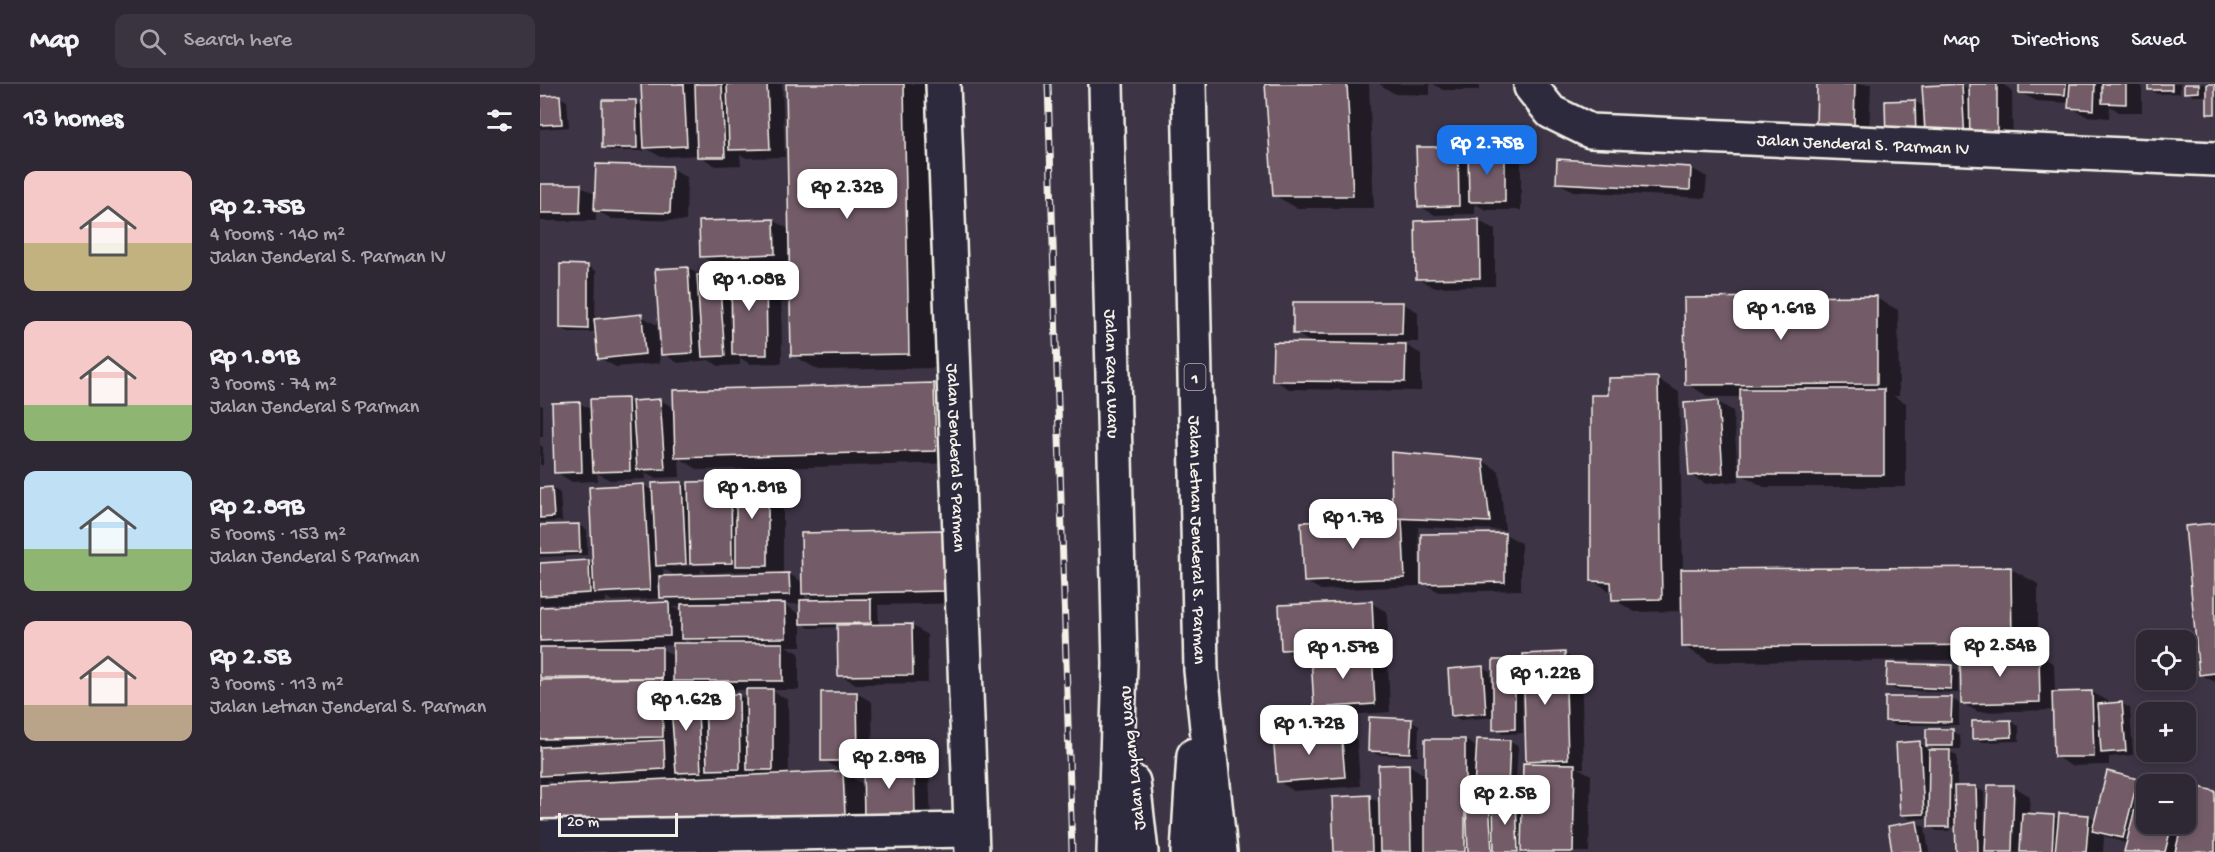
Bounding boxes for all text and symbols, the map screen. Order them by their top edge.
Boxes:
search box [115,14,535,68]
text: Map [30,25,79,58]
icon: search [136,25,169,58]
text: Search here [184,28,292,54]
text: Map [1943,29,1980,54]
text: Directions [2013,29,2098,54]
text: Saved [2131,29,2185,54]
icon: filters [483,104,516,137]
text: 13 homes [24,105,123,136]
pin: Rp 2.75B [1425,125,1549,176]
street label: Jalan Jenderal S. Parman IV [1756,130,1970,161]
text: Rp 2.75B [1451,133,1523,156]
pin: Rp 2.32B [785,169,909,220]
text: Rp 2.32B [811,177,883,200]
text: Rp 2.75B [210,193,304,224]
icon: home [72,195,144,267]
text: 4 rooms · 140 m² [210,224,345,247]
text: Jalan Jenderal S. Parman IV [210,247,446,270]
pin: Rp 1.08B [687,261,811,312]
text: Rp 1.08B [713,269,785,292]
pin: Rp 1.61B [1719,290,1843,341]
text: Rp 1.61B [1747,298,1815,321]
street label: Jalan Raya Waru [1098,309,1123,439]
text: Rp 1.81B [210,343,299,374]
icon: home [72,345,144,417]
street label: Jalan Jenderal S Parman [941,363,969,553]
road number: 1 [1184,364,1206,390]
text: 3 rooms · 74 m² [210,374,337,397]
text: Jalan Jenderal S Parman [210,397,419,420]
street label: Jalan Letnan Jenderal S. Parman [1183,415,1209,665]
pin: Rp 1.81B [690,469,814,520]
text: Rp 1.81B [718,477,786,500]
text: Rp 2.89B [210,493,304,524]
icon: home [72,495,144,567]
pin: Rp 1.7B [1298,499,1408,550]
text: Rp 1.7B [1323,507,1383,530]
text: 5 rooms · 153 m² [210,524,346,547]
text: Jalan Jenderal S Parman [210,547,419,570]
pin: Rp 2.54B [1938,627,2062,678]
pin: Rp 1.57B [1281,629,1405,680]
map controls [2136,630,2196,834]
button: locate [2136,630,2196,690]
text: Rp 2.54B [1964,635,2036,658]
text: Rp 1.57B [1308,637,1378,660]
text: Rp 2.5B [210,643,290,674]
icon: home [72,645,144,717]
pin: Rp 1.22B [1483,655,1607,706]
text: Rp 1.22B [1510,663,1580,686]
text: 3 rooms · 113 m² [210,674,344,697]
pin: Rp 1.62B [624,681,748,732]
street label: Jalan Layang Waru [1115,684,1152,831]
text: Rp 1.62B [651,689,721,712]
text: Jalan Letnan Jenderal S. Parman [210,697,486,720]
button: + [2136,702,2196,762]
pin: Rp 1.72B [1247,705,1371,756]
text: Rp 1.72B [1274,713,1344,736]
pin: Rp 2.89B [827,739,951,790]
text: Rp 2.89B [853,747,925,770]
button: − [2136,774,2196,834]
pin: Rp 2.5B [1450,775,1560,826]
text: Rp 2.5B [1474,783,1536,806]
scale bar [558,810,678,838]
text: 20 m [567,814,599,833]

